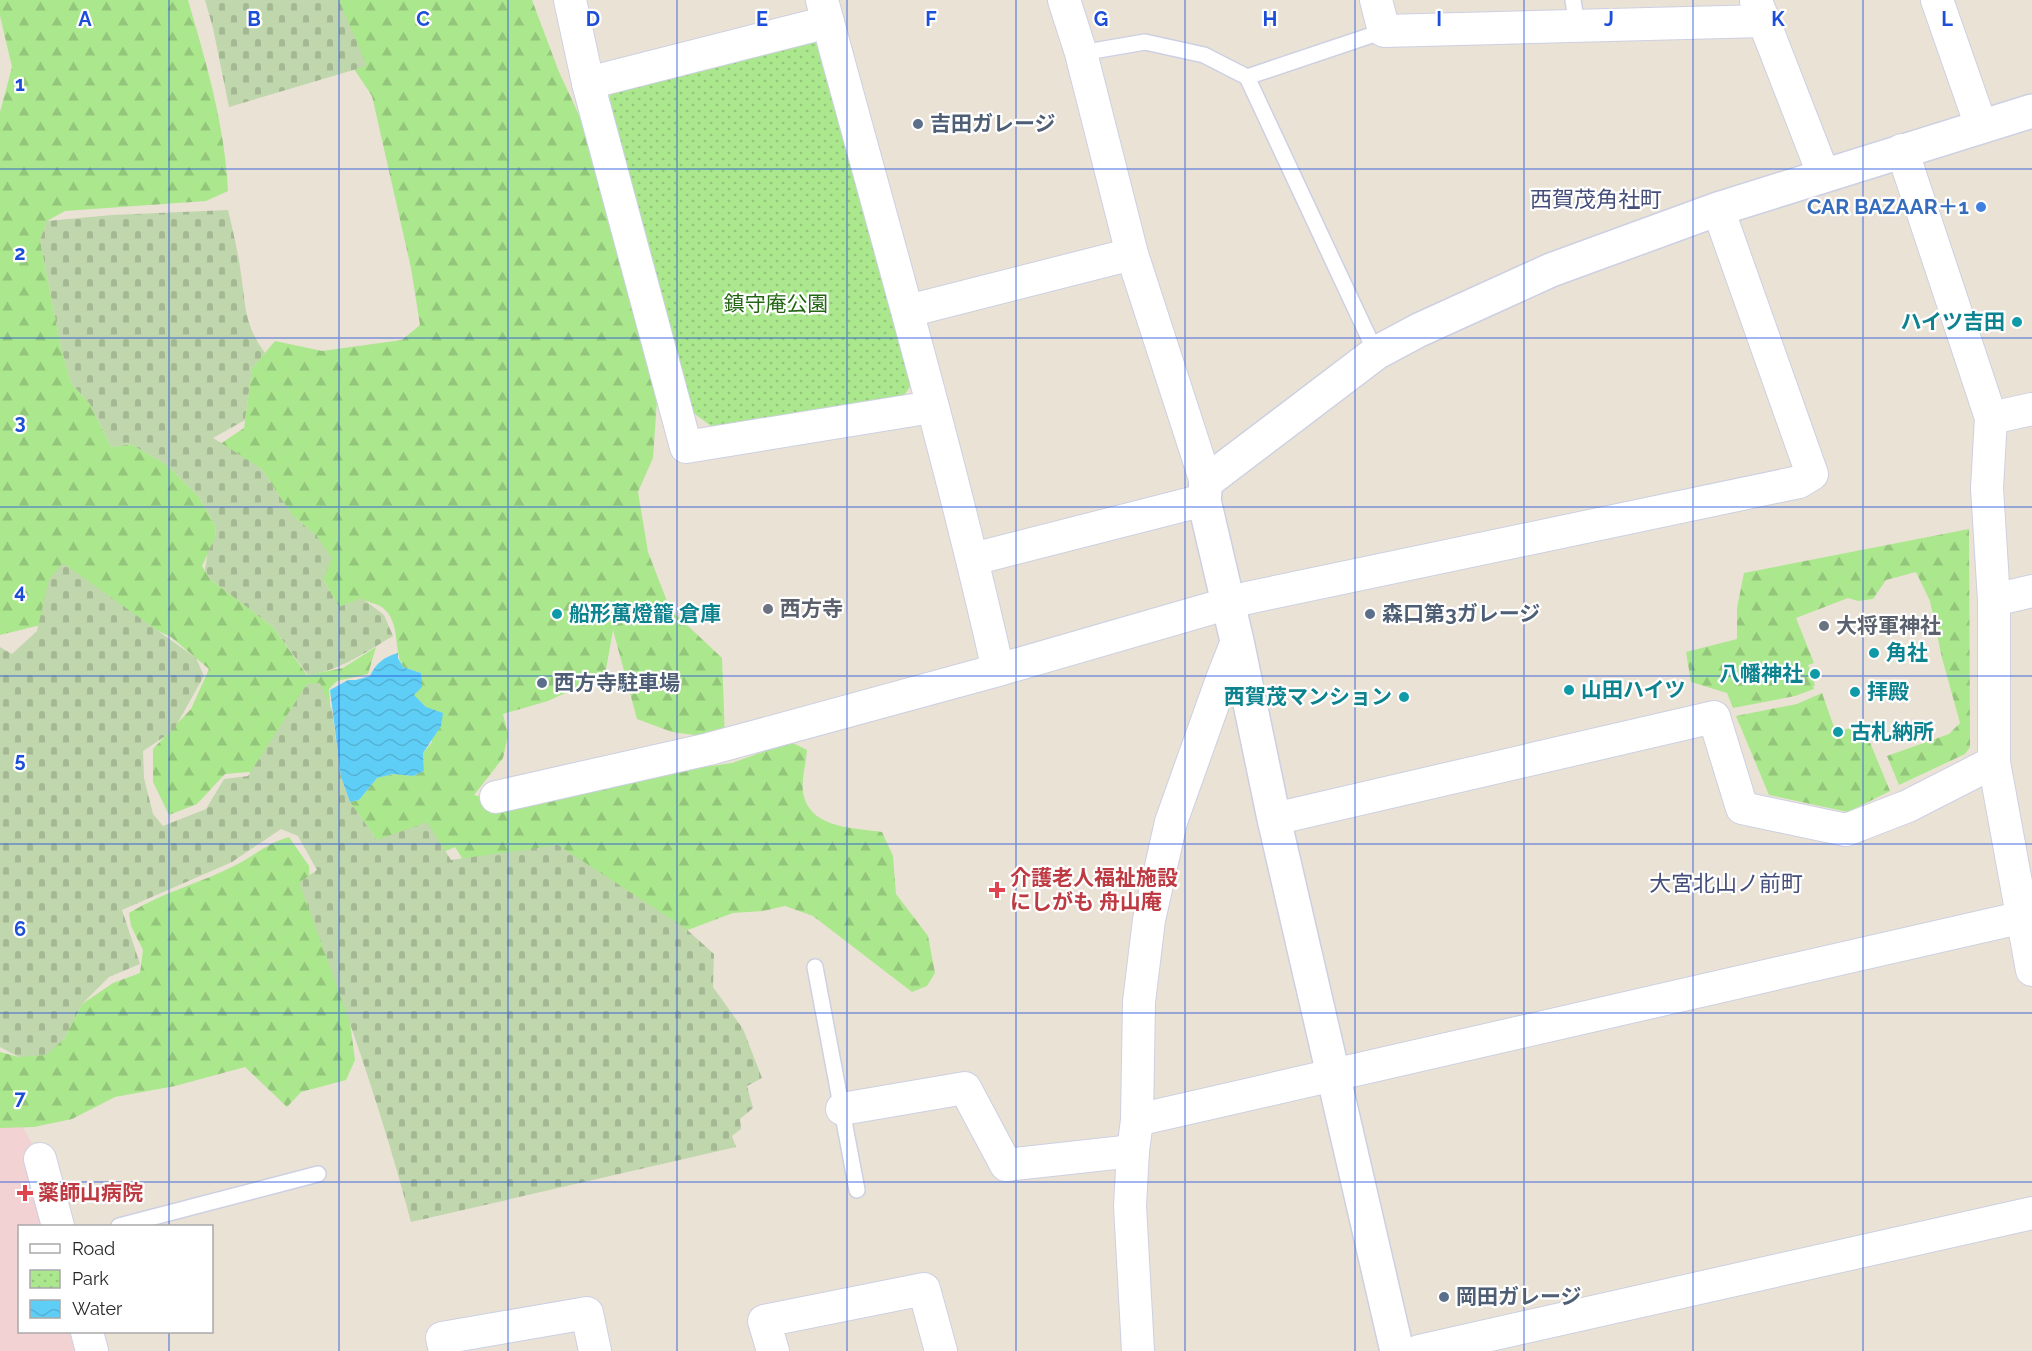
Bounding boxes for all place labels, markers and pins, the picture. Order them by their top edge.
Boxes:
place label: 吉田ガレージ [930,111,1056,136]
marker: 吉田ガレージ [911,117,925,131]
place label: CAR BAZAAR＋1 [1807,194,1969,219]
marker: CAR BAZAAR＋1 [1974,200,1988,214]
place label: ハイツ吉田 [1900,309,2005,334]
marker: ハイツ吉田 [2010,315,2024,329]
place label: 西方寺 [780,596,843,621]
place label: 船形萬燈籠 倉庫 [569,601,721,626]
place label: 森口第3ガレージ [1382,601,1540,626]
marker: 西方寺 [761,602,775,616]
marker: 船形萬燈籠 倉庫 [550,607,564,621]
marker: 森口第3ガレージ [1363,607,1377,621]
place label: 大将軍神社 [1836,613,1941,638]
marker: 大将軍神社 [1817,619,1831,633]
place label: 角社 [1886,640,1928,665]
marker: 角社 [1867,646,1881,660]
place label: 八幡神社 [1719,661,1803,686]
marker: 八幡神社 [1808,667,1822,681]
place label: 西方寺駐車場 [554,670,680,695]
marker: 西方寺駐車場 [535,676,549,690]
place label: 山田ハイツ [1581,677,1686,702]
place label: 拝殿 [1867,679,1909,704]
marker: 山田ハイツ [1562,683,1576,697]
place label: 西賀茂マンション [1224,684,1392,709]
marker: 拝殿 [1848,685,1862,699]
marker: 西賀茂マンション [1397,690,1411,704]
place label: 古札納所 [1850,719,1934,744]
marker: 古札納所 [1831,725,1845,739]
place label: 介護老人福祉施設 にしがも 舟山庵 [1010,865,1178,914]
marker: 介護老人福祉施設 にしがも 舟山庵 [988,881,1006,899]
place label: 薬師山病院 [38,1180,143,1205]
marker: 薬師山病院 [16,1184,34,1202]
place label: 岡田ガレージ [1456,1284,1582,1309]
marker: 岡田ガレージ [1437,1290,1451,1304]

